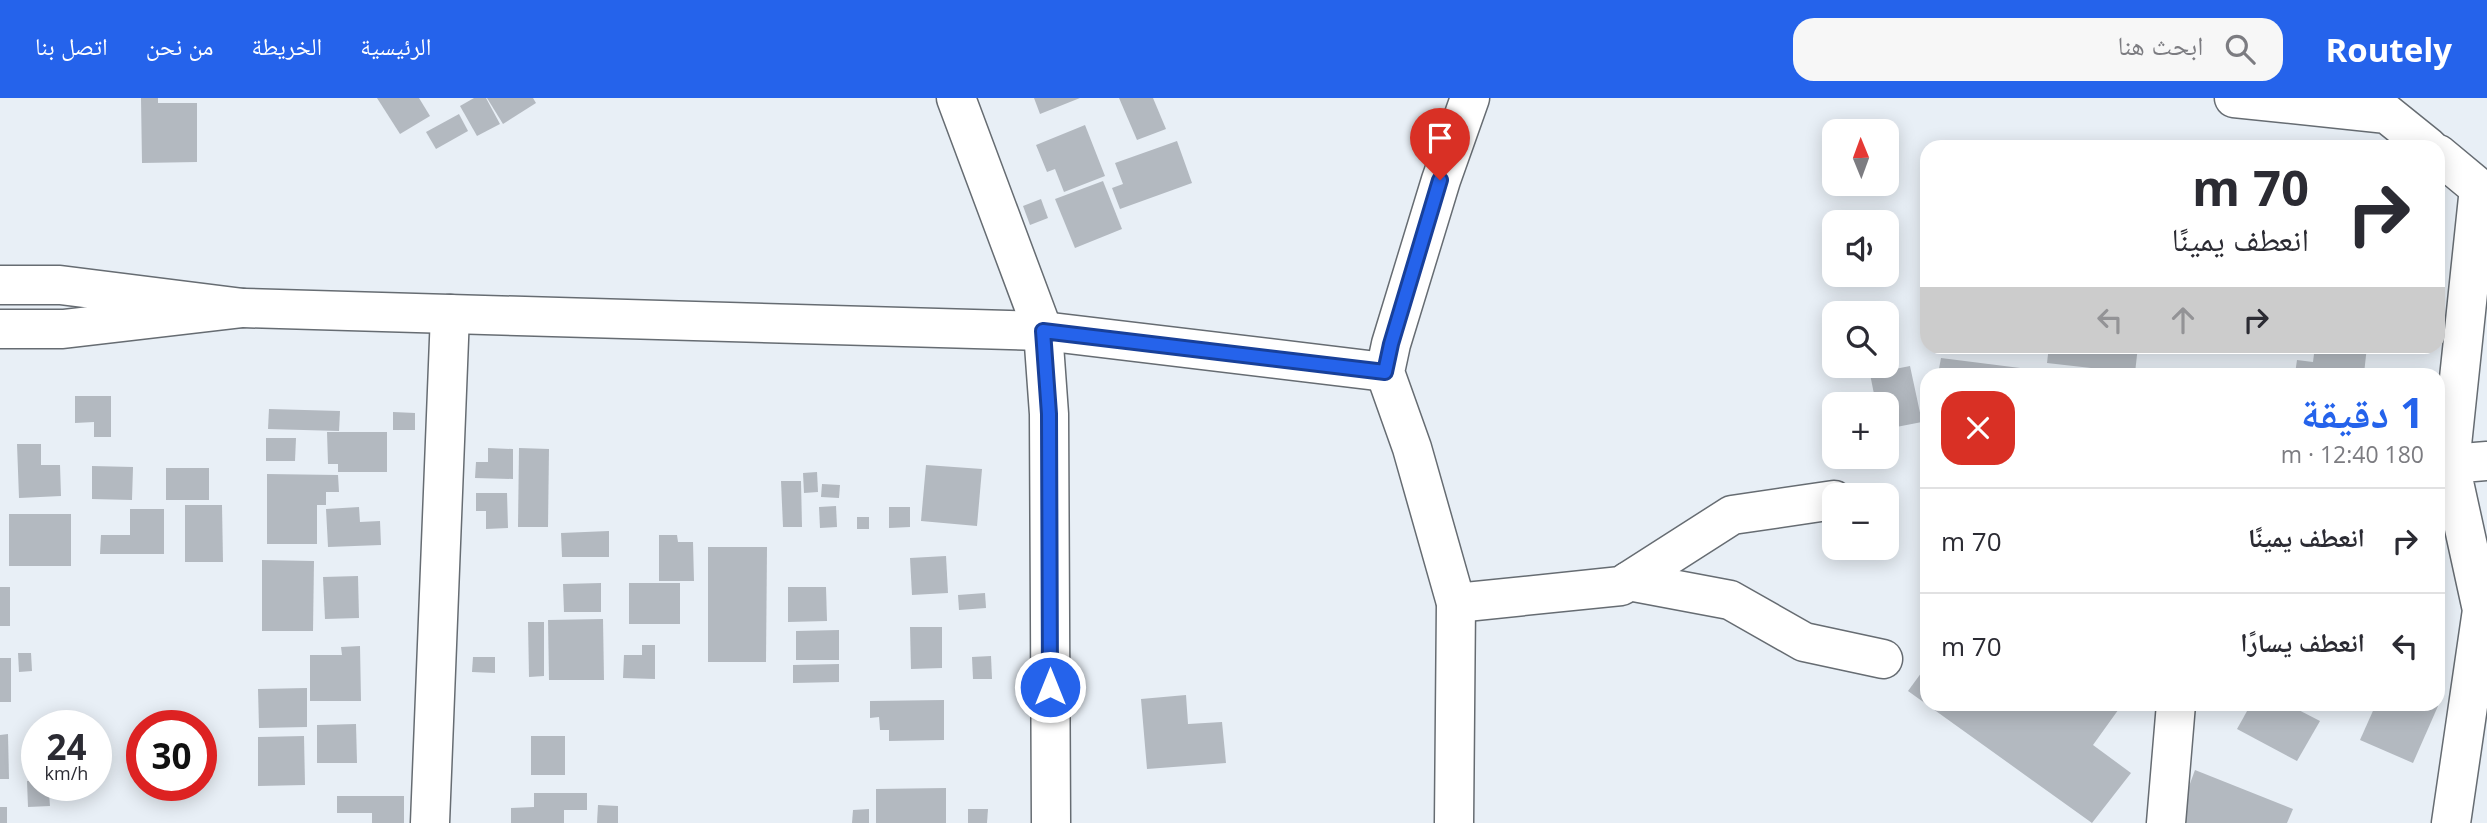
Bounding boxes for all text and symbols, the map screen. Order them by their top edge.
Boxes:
search box [1793,18,2283,81]
text: ابحث هنا [2117,27,2203,63]
text: Routely [2325,27,2452,72]
text: اتصل بنا [35,29,108,62]
text: من نحن [146,29,214,62]
text: الخريطة [252,29,322,62]
text: الرئيسية [360,29,431,62]
icon: search [2221,30,2259,68]
pin [1410,108,1470,180]
icon: arrive [1421,119,1459,157]
north arrow [1822,119,1899,196]
map controls [1822,119,1899,560]
text: 70 m [2192,154,2309,220]
icon: right [2333,168,2424,259]
button: sound [1822,210,1899,287]
text: انعطف يمينًا [2172,217,2309,260]
button: search [1822,301,1899,378]
icon: left [2091,301,2129,339]
icon: ahead [2164,301,2202,339]
icon: right [2237,301,2275,339]
text: 1 دقيقة [2301,383,2424,440]
button: close [1941,391,2015,465]
button: + [1822,392,1899,469]
text: 180 m · 12:40 [2281,438,2424,470]
button: − [1822,483,1899,560]
text: انعطف يمينًا [2248,519,2365,555]
icon: right [2386,522,2424,560]
text: 70 m [1941,523,2002,559]
text: انعطف يسارًا [2240,624,2365,660]
icon: left [2386,627,2424,665]
text: 70 m [1941,628,2002,664]
position arrow [1013,650,1087,724]
speed limit sign: 30 [126,710,217,801]
text: 24 [46,723,87,770]
text: km/h [45,761,88,785]

